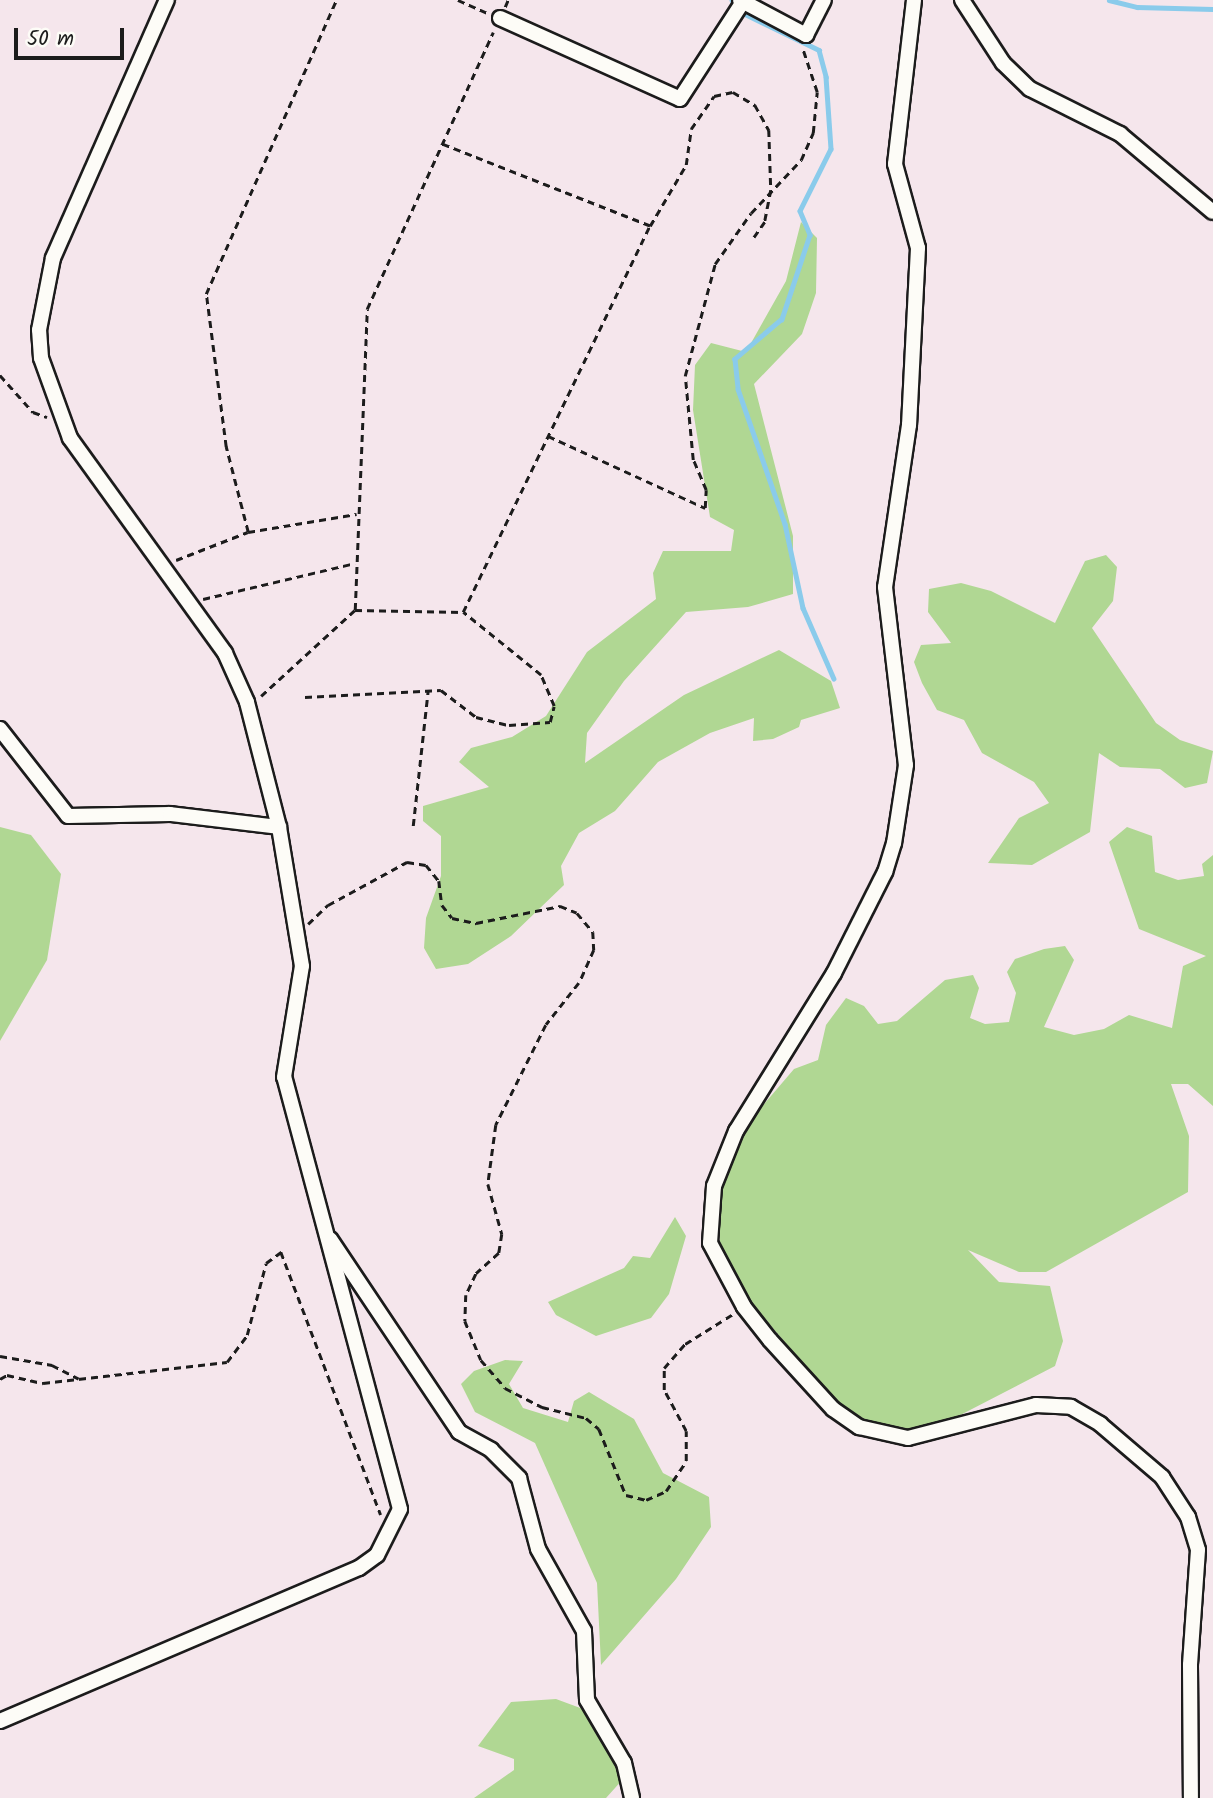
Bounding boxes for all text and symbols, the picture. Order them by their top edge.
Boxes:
scale bar [18,14,128,58]
text: 50 m [27,23,74,56]

